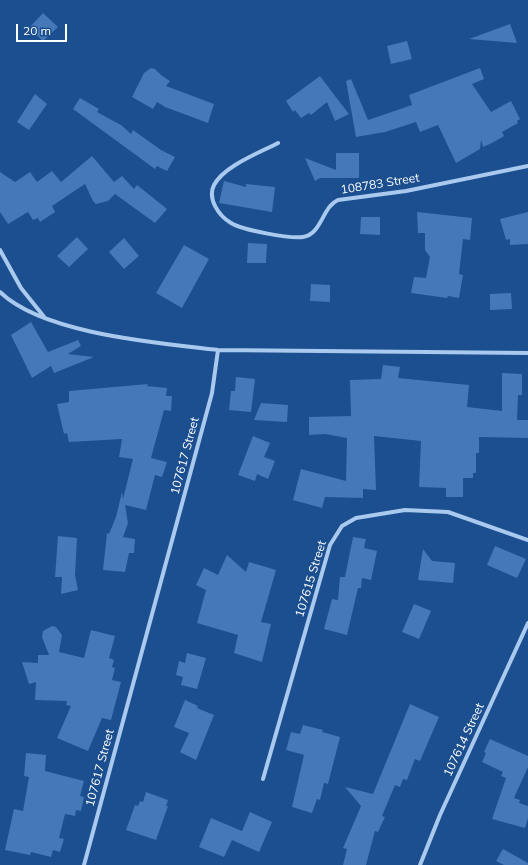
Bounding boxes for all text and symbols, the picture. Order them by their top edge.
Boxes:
scale bar [18,16,69,42]
text: 20 m [23,23,51,38]
street label: 108783 Street [340,171,420,197]
street label: 107617 Street [168,416,202,496]
street label: 107615 Street [292,539,330,619]
street label: 107614 Street [441,701,487,779]
street label: 107617 Street [83,728,117,808]

